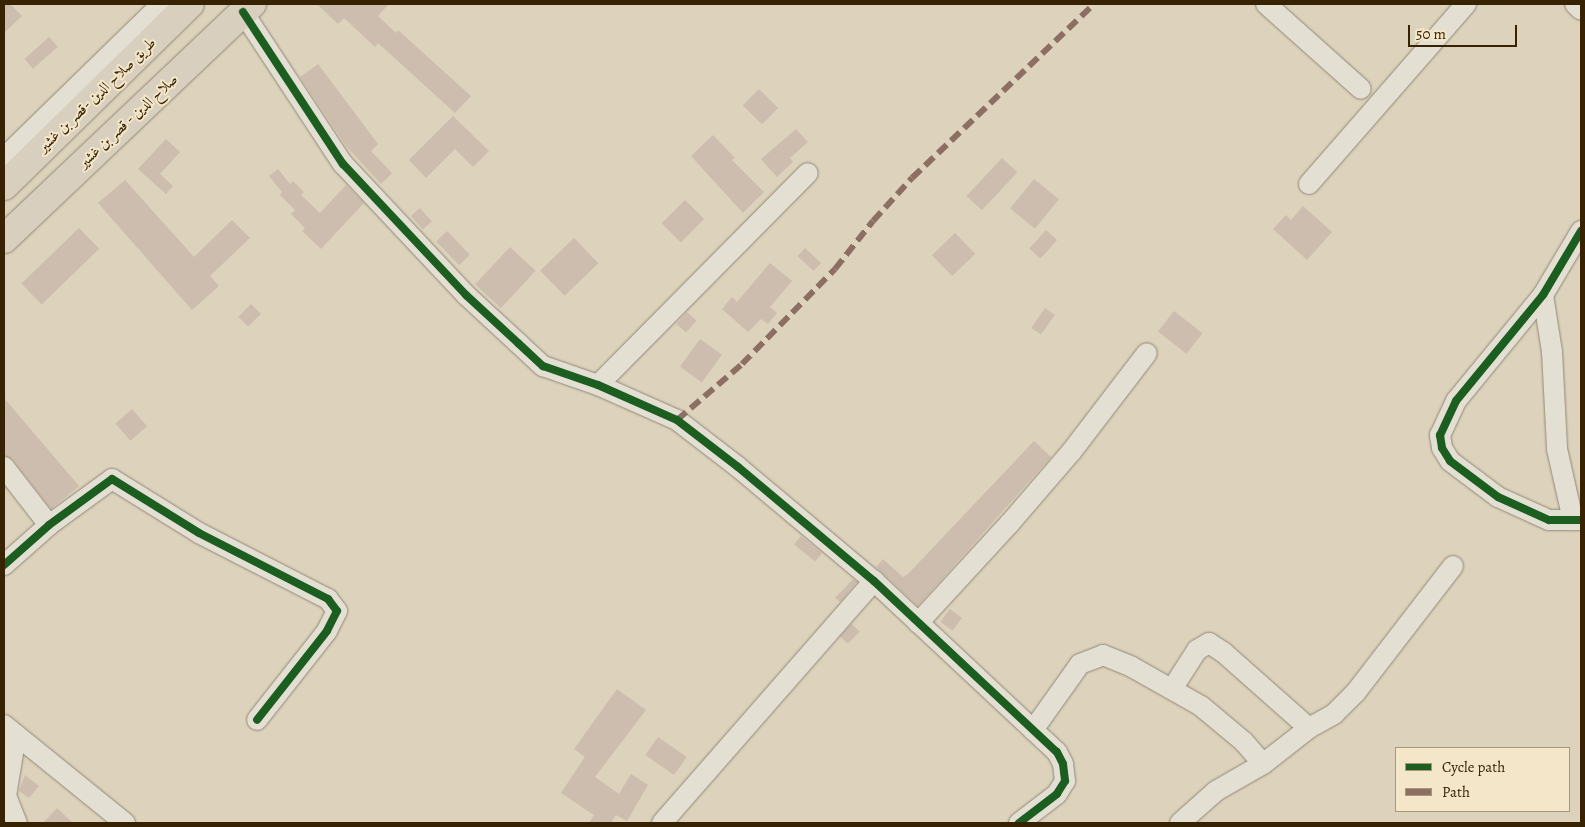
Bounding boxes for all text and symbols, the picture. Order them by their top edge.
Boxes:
scale bar [1410,15,1519,47]
text: 50 m [1416,24,1446,44]
street label: طريق صلاح الدين -قصر بن غشير [34,34,160,156]
street label: صلاح الدين - قصر بن غشير [74,70,182,172]
legend [1395,747,1570,812]
text: Cycle path [1442,757,1505,777]
text: Path [1442,782,1470,802]

